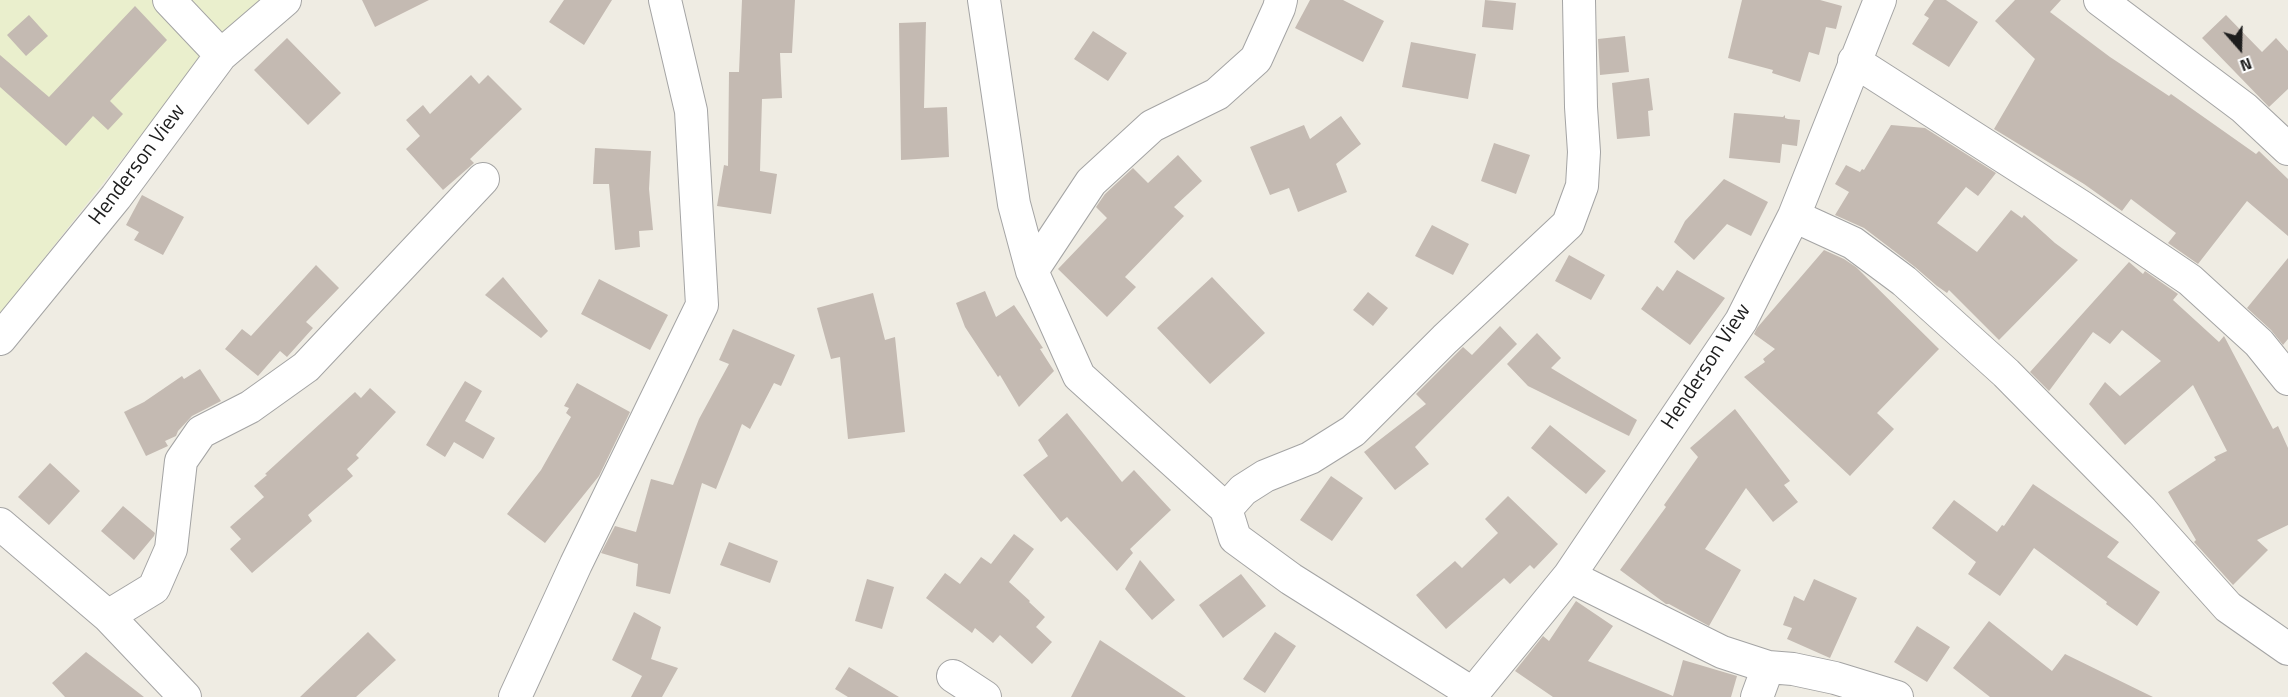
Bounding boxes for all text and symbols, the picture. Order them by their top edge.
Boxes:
north arrow [2210,18,2270,78]
text: N [2237,52,2255,78]
street label: Henderson View [84,100,192,230]
street label: Henderson View [1657,299,1757,435]

